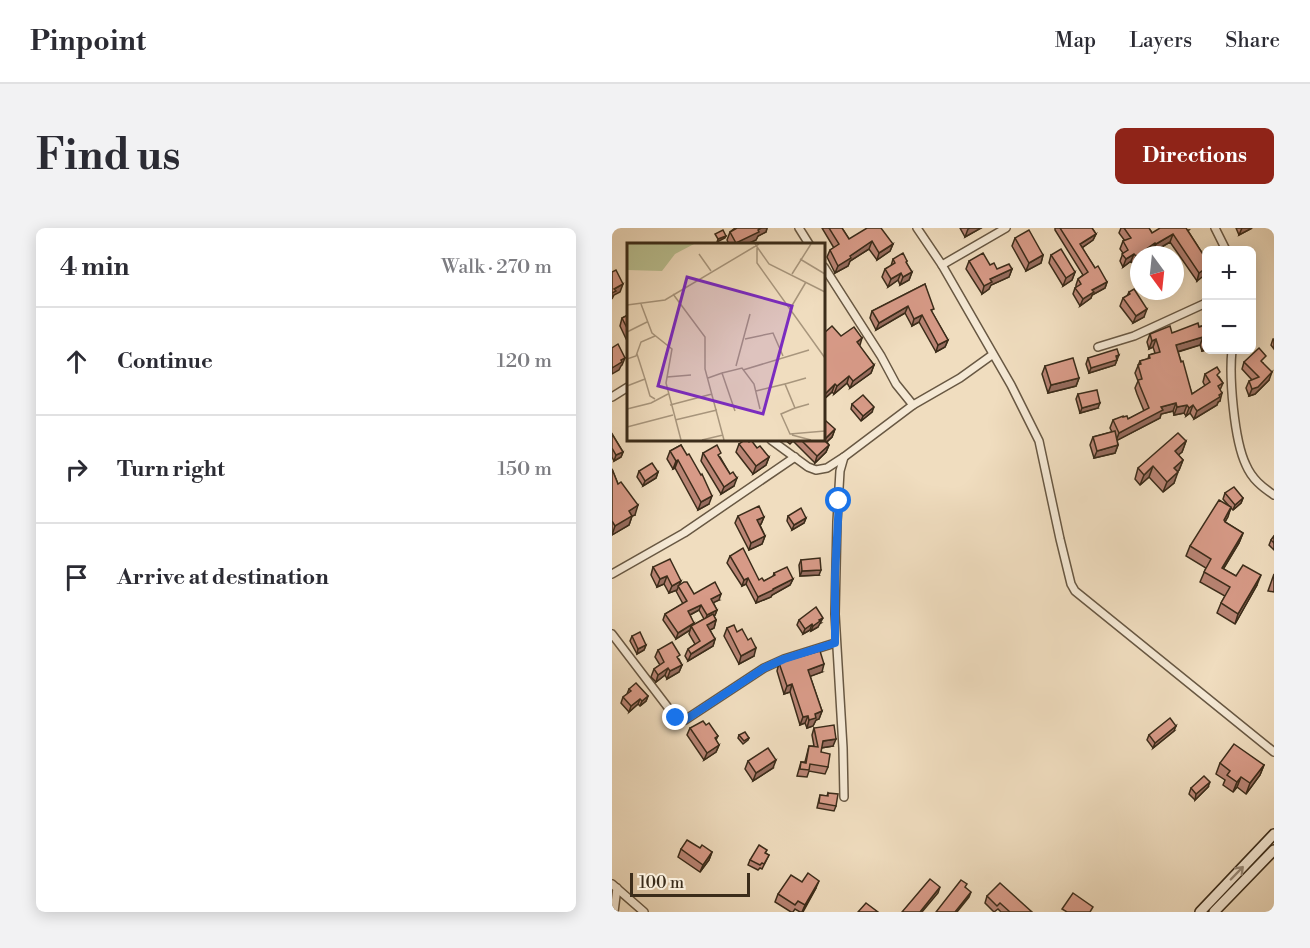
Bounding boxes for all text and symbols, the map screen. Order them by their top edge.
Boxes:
text: Pinpoint [30,24,146,59]
text: Map [1055,28,1096,54]
text: Layers [1129,28,1192,54]
text: Share [1225,28,1280,54]
button: Directions [1115,128,1274,184]
text: Find us [36,130,180,183]
inset map [627,243,825,441]
north arrow [1130,246,1184,300]
map controls [1202,246,1256,354]
button: + [1202,246,1256,300]
text: 4 min [60,251,130,283]
text: Walk · 270 m [441,255,552,280]
button: − [1202,300,1256,354]
icon: ahead [60,345,93,378]
text: Continue [117,348,213,375]
text: 120 m [497,349,552,374]
icon: right [60,453,93,486]
text: Turn right [117,456,225,483]
text: 150 m [497,457,552,482]
route start [825,487,851,513]
icon: arrive [60,561,93,594]
text: Arrive at destination [117,564,329,591]
route end [662,704,688,730]
one-way arrow [1230,866,1244,881]
scale bar [630,870,750,898]
text: 100 m [639,873,684,893]

